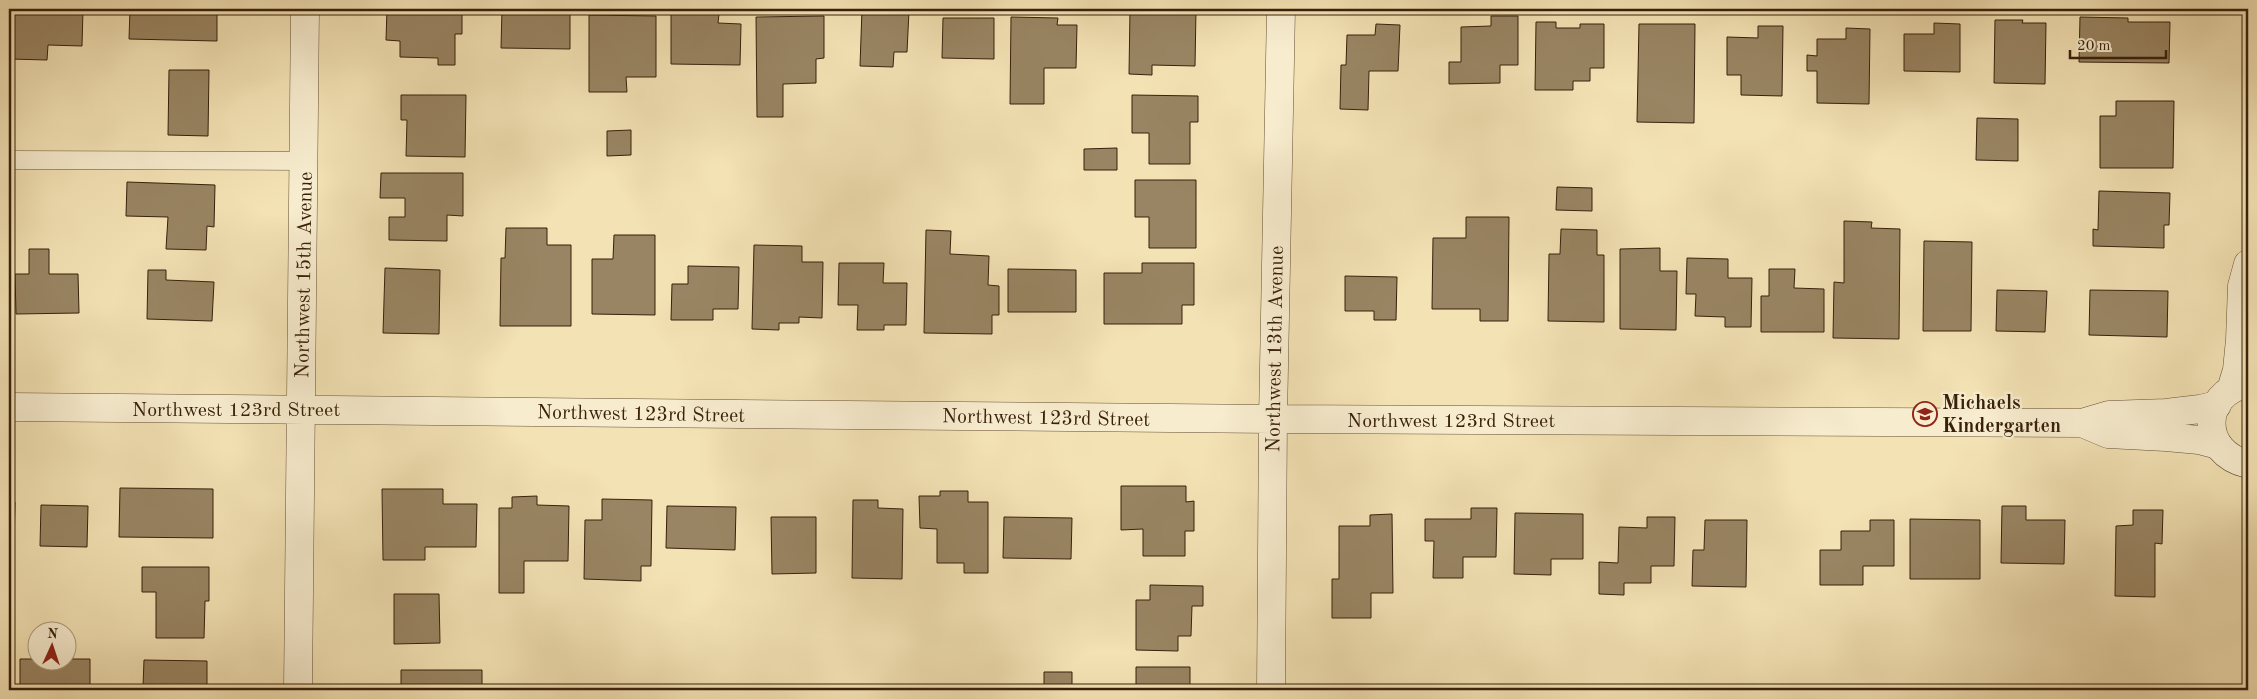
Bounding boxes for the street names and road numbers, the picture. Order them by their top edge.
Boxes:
street label: Northwest 15th Avenue [293,172,317,379]
street label: Northwest 13th Avenue [1264,246,1288,453]
street label: Northwest 123rd Street [132,401,340,421]
street label: Northwest 123rd Street [537,403,745,427]
street label: Northwest 123rd Street [942,407,1150,431]
street label: Northwest 123rd Street [1347,412,1555,432]

